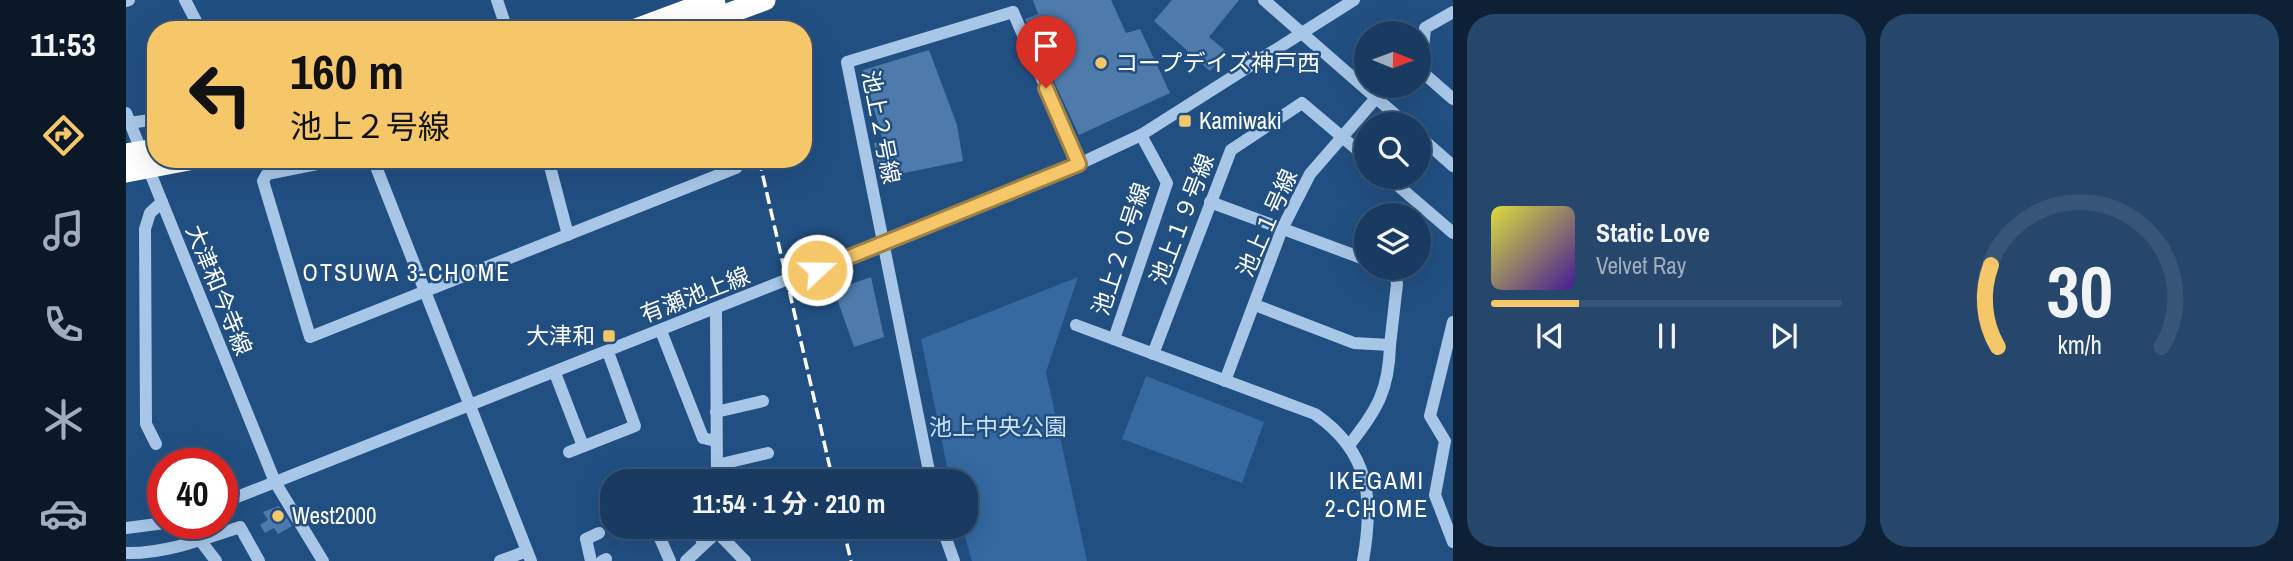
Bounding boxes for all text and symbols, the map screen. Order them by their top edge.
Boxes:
pin [1016,16,1076,88]
north arrow [1354,21,1432,98]
map controls [1354,21,1431,280]
text: 11:53 [30,23,96,66]
icon: arrive [1027,27,1065,65]
text: 160 m [290,38,404,104]
place label: コープデイズ神戸西 [1115,47,1320,78]
icon: left [175,49,266,140]
marker: コープデイズ神戸西 [1093,55,1109,71]
street label: 池上２号線 [855,68,908,186]
text: 池上２号線 [290,105,450,148]
place label: Kamiwaki [1199,105,1282,136]
icon: directions [39,111,88,160]
button: search [1354,112,1431,189]
marker: Kamiwaki [1177,113,1193,129]
street label: 池上１９号線 [1142,149,1221,289]
street label: 池上１号線 [1229,164,1304,282]
street label: 池上２０号線 [1084,178,1157,319]
button: layers [1354,203,1431,280]
icon: music [39,206,88,255]
text: Static Love [1596,215,1710,250]
street label: 大津和今寺線 [179,220,260,360]
position arrow [780,233,854,307]
text: 30 [2046,242,2113,340]
text: Velvet Ray [1596,250,1686,281]
district label: OTSUWA 3-CHOME [303,256,511,288]
street label: 有瀬池上線 [636,259,754,330]
icon: phone [39,300,88,349]
icon: previous [1531,317,1569,355]
icon: pause [1648,317,1686,355]
icon: next [1765,317,1803,355]
place label: 大津和 [526,320,595,351]
text: km/h [2057,327,2102,361]
marker: 大津和 [601,328,617,344]
icon: climate [39,395,88,444]
park label: 池上中央公園 [929,411,1067,442]
speed limit sign: 40 [147,448,238,539]
district label: IKEGAMI 2-CHOME [1325,464,1429,524]
text: 11:54 · 1 分 · 210 m [692,486,886,521]
icon: car [39,489,88,538]
place label: West2000 [292,500,377,531]
marker: West2000 [270,508,286,524]

